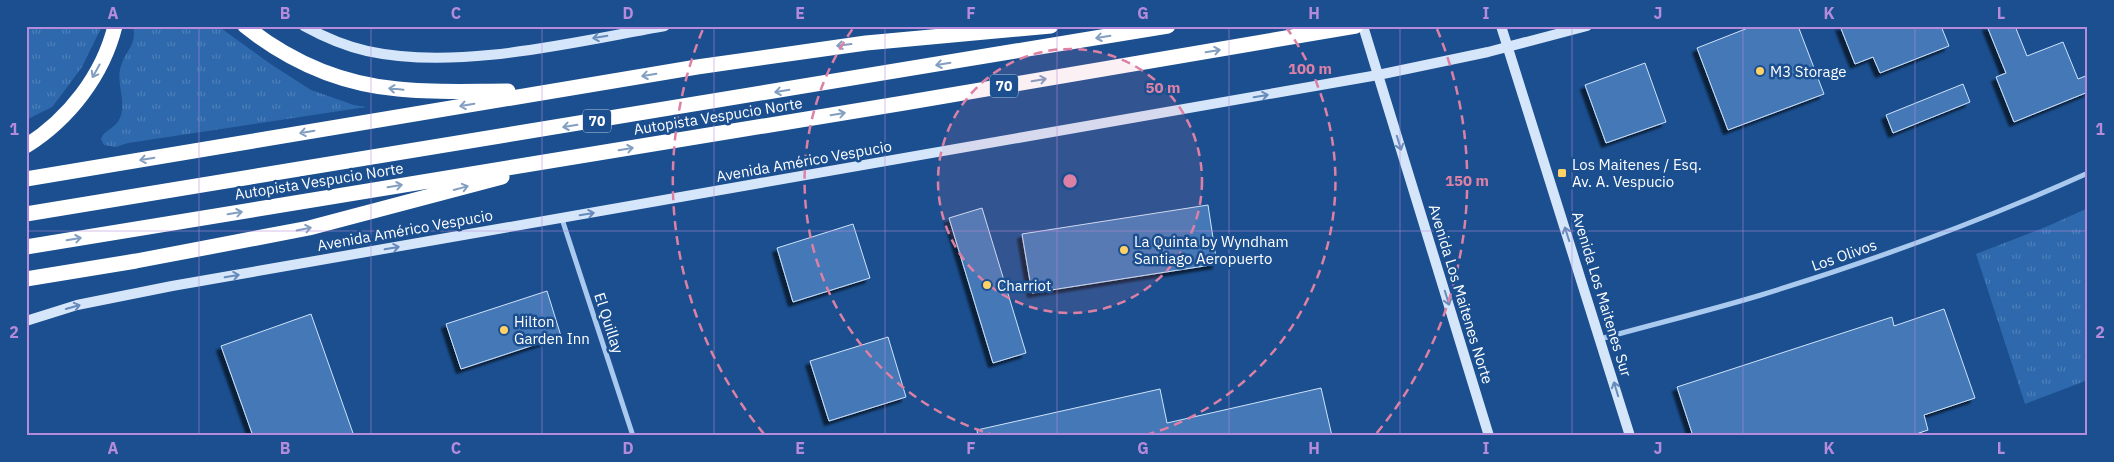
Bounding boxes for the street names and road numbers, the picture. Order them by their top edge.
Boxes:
road number: 70 [990,74,1018,98]
street label: Autopista Vespucio Norte [632,93,804,139]
road number: 70 [583,110,611,132]
street label: Avenida Américo Vespucio [715,136,893,186]
street label: Autopista Vespucio Norte [233,158,405,204]
street label: Avenida Los Maitenes Norte [1425,202,1497,386]
street label: Avenida Américo Vespucio [316,205,494,255]
street label: Avenida Los Maitenes Sur [1568,209,1636,379]
street label: Los Olivos [1809,235,1879,275]
street label: El Quillay [590,290,628,356]

